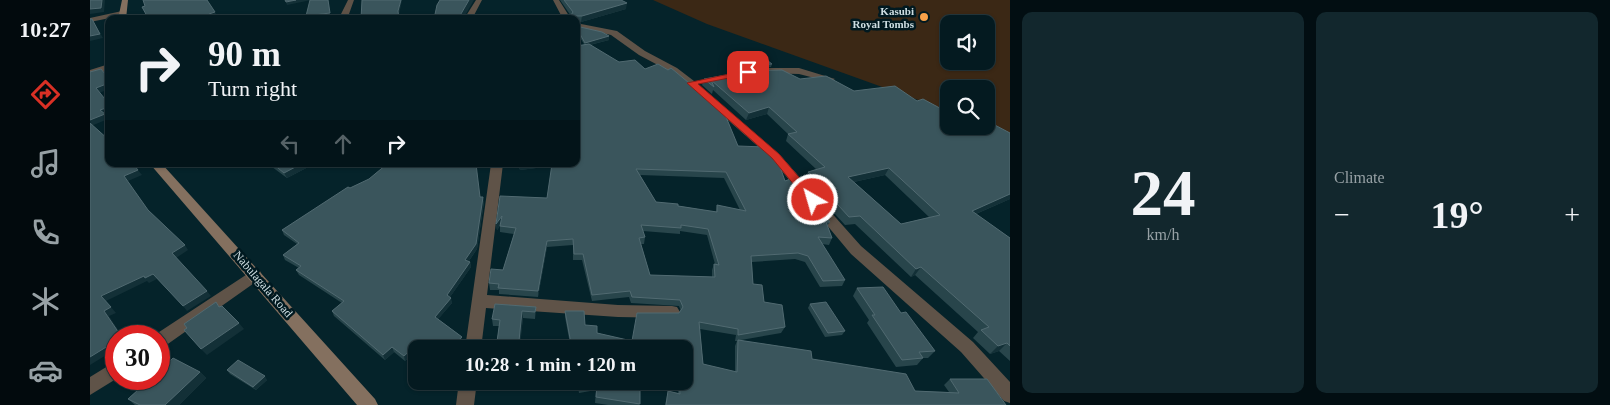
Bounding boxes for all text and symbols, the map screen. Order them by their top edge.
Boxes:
place label: Kasubi Royal Tombs [853,5,915,30]
marker: Kasubi Royal Tombs [918,11,930,23]
map controls [940,15,995,135]
button: sound [940,15,995,70]
text: 10:27 [19,17,71,42]
icon: right [125,35,190,100]
text: 90 m [208,35,281,74]
pin [727,51,769,93]
icon: arrive [734,58,762,86]
text: Turn right [208,76,297,101]
icon: directions [28,77,63,112]
button: search [940,80,995,135]
icon: left [276,130,304,158]
icon: ahead [329,130,357,158]
icon: right [382,130,410,158]
icon: music [28,146,63,181]
text: 24 [1131,157,1196,229]
text: Climate [1334,169,1385,186]
position arrow [786,173,838,225]
text: 19° [1430,194,1484,236]
text: − [1334,199,1350,230]
text: + [1564,199,1580,230]
icon: phone [28,215,63,250]
text: km/h [1147,226,1179,243]
street label: Nabulagala Road [231,248,295,320]
icon: climate [28,284,63,319]
speed limit sign: 30 [105,325,170,390]
icon: car [28,353,63,388]
text: 10:28 · 1 min · 120 m [465,354,636,375]

